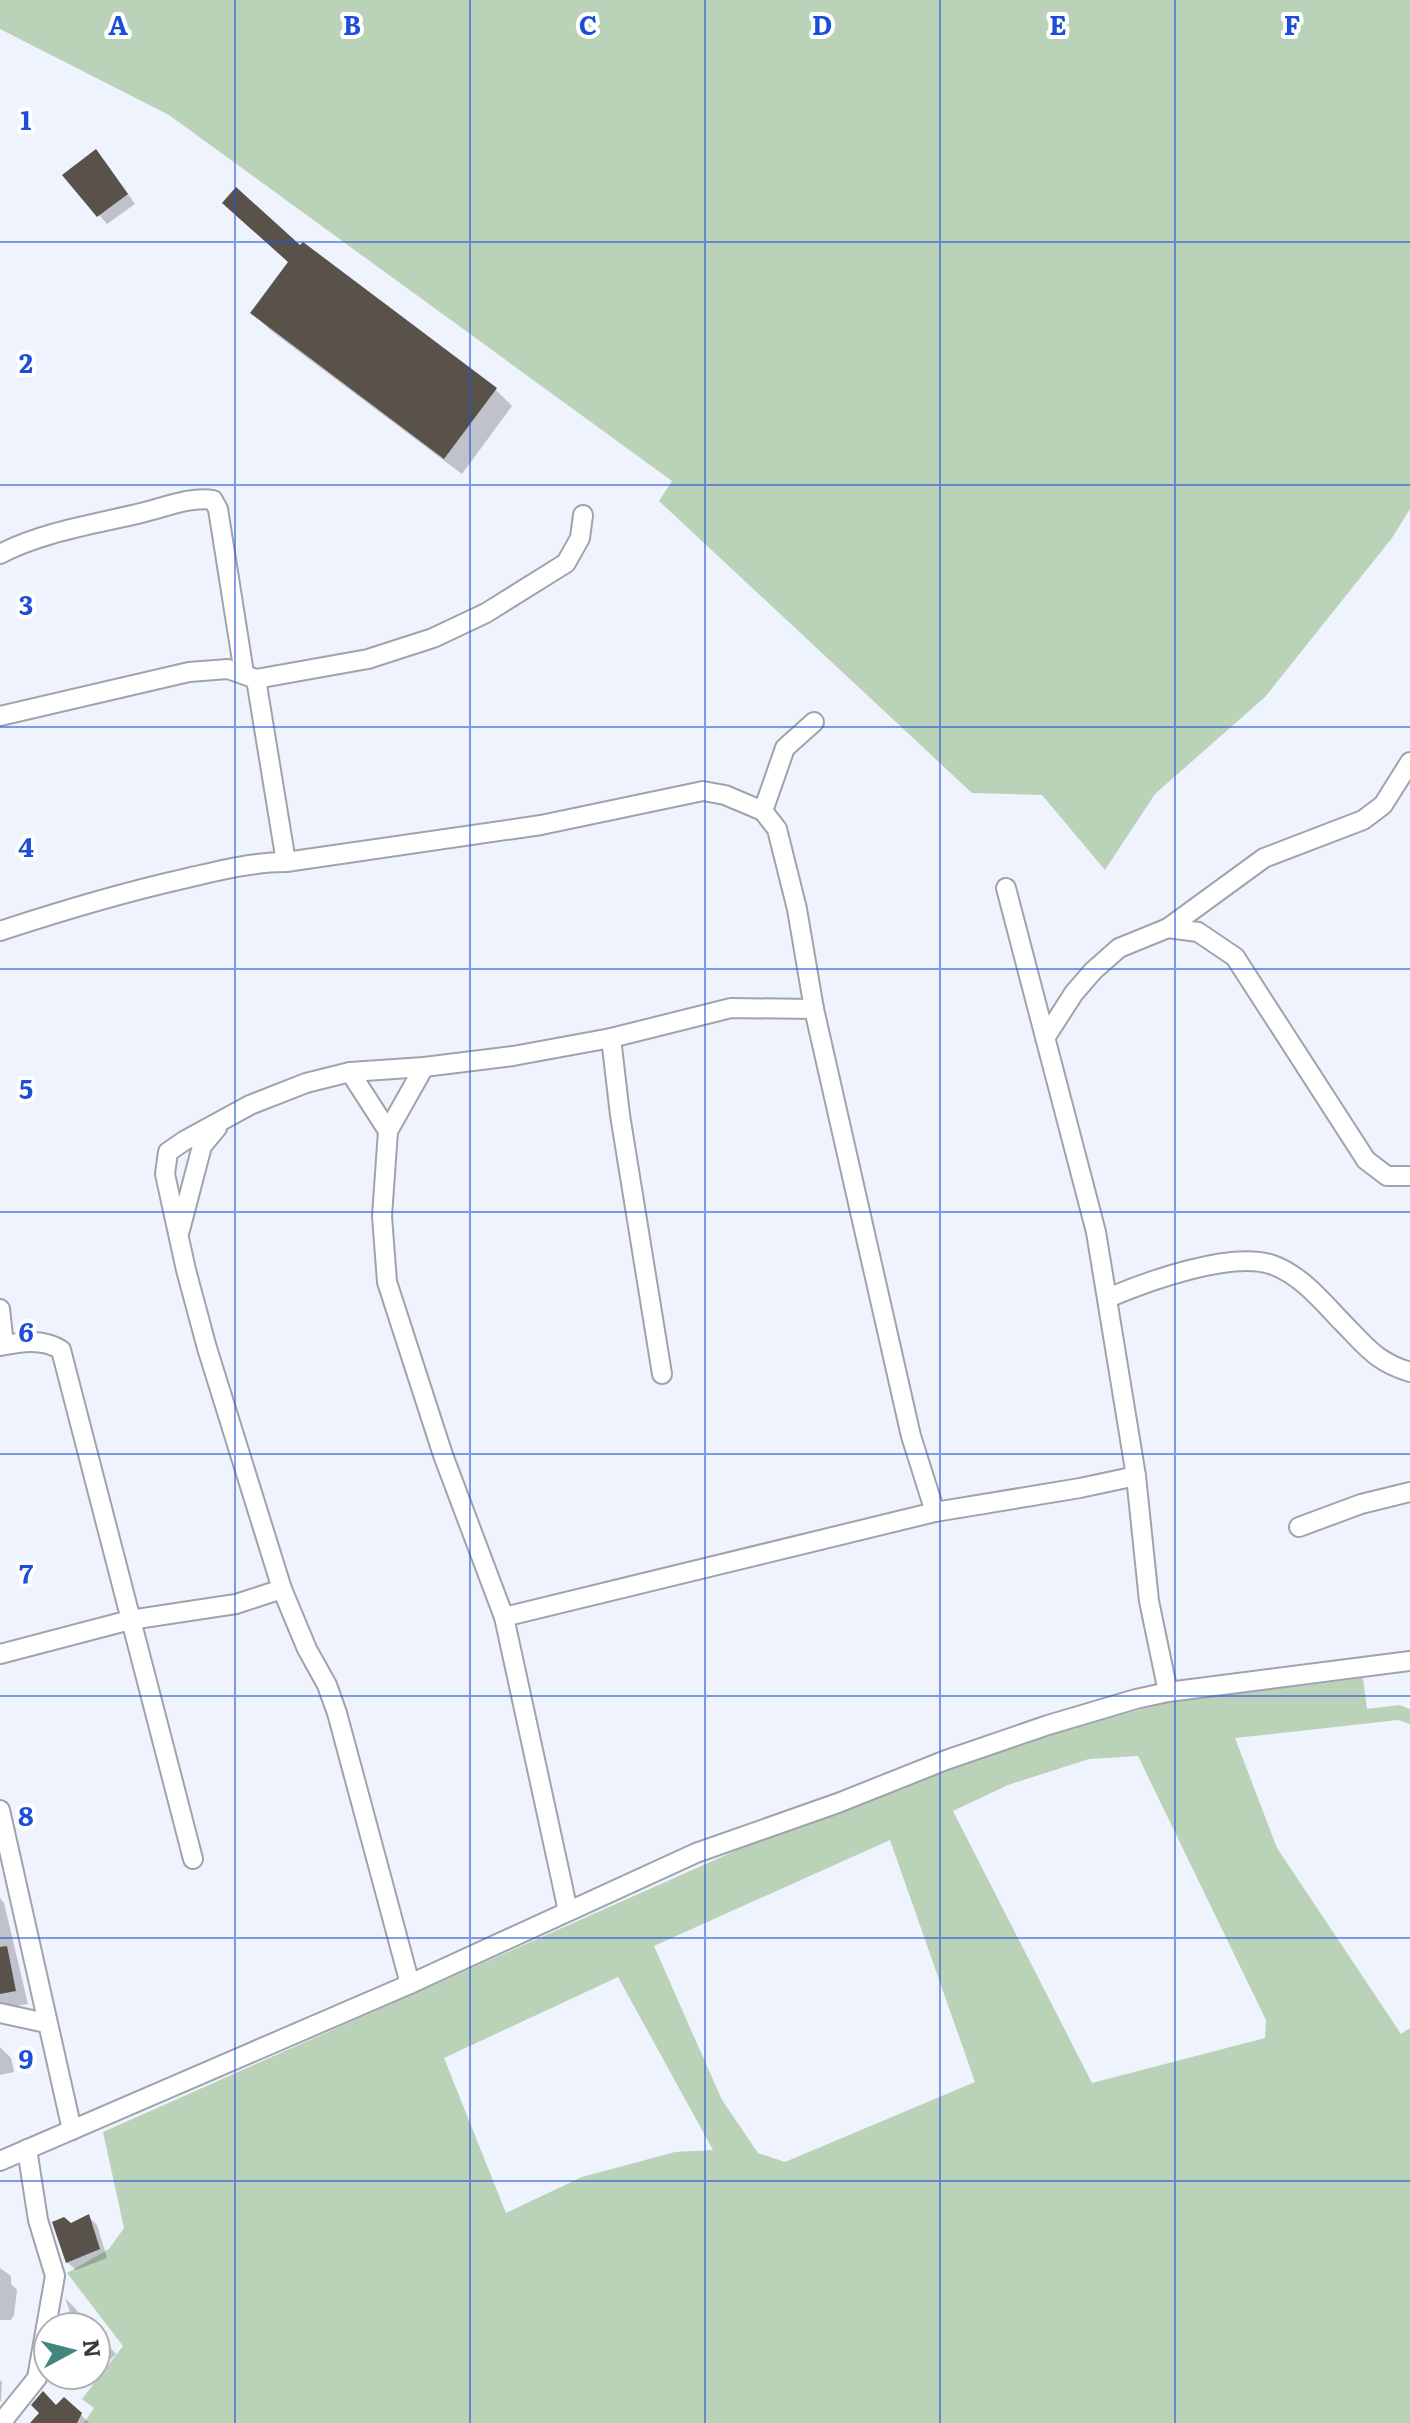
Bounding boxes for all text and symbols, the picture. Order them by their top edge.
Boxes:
text: A [108,4,128,43]
text: B [343,4,361,43]
text: C [579,4,597,43]
text: D [812,4,832,43]
text: E [1049,4,1067,43]
text: F [1284,4,1300,43]
text: 1 [21,99,32,138]
text: 2 [19,342,33,381]
text: 3 [19,584,33,623]
text: 4 [18,826,34,865]
text: 5 [19,1068,33,1107]
text: 6 [18,1311,34,1350]
text: 7 [19,1553,33,1592]
text: 8 [18,1795,34,1834]
text: 9 [19,2038,34,2077]
north arrow [32,2311,112,2391]
text: N [76,2337,111,2360]

